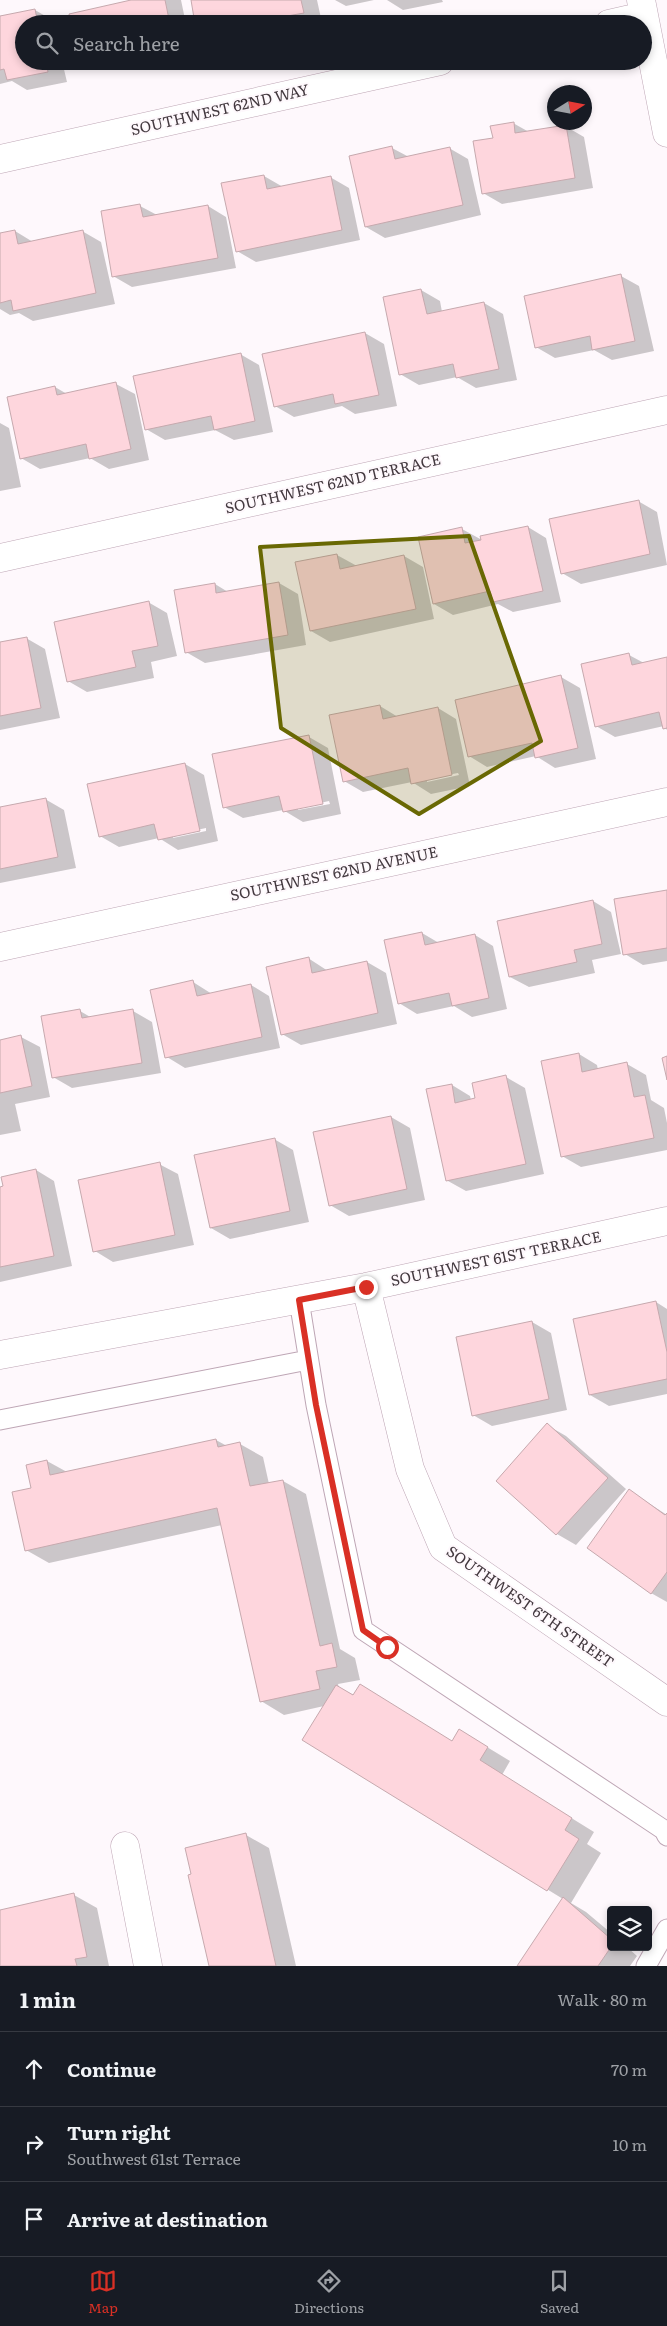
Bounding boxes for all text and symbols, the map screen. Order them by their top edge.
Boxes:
search box [15,15,652,70]
icon: search [33,29,61,57]
text: Search here [73,29,180,57]
street label: SOUTHWEST 62ND WAY [128,77,311,140]
north arrow [547,85,592,130]
street label: SOUTHWEST 62ND TERRACE [223,447,443,519]
street label: SOUTHWEST 62ND AVENUE [228,839,440,906]
street label: SOUTHWEST 61ST TERRACE [388,1224,603,1291]
route end [355,1276,378,1299]
street label: SOUTHWEST 6TH STREET [442,1539,619,1673]
route start [376,1636,399,1659]
map controls [607,1906,652,1951]
button: layers [607,1906,652,1951]
text: 1 min [20,1983,76,2014]
text: Walk · 80 m [558,1987,647,2011]
icon: ahead [20,2055,48,2083]
text: Continue [67,2055,156,2083]
text: 70 m [611,2057,647,2081]
text: Turn right [67,2118,171,2146]
icon: right [20,2130,48,2158]
text: 10 m [613,2132,647,2156]
text: Southwest 61st Terrace [67,2146,241,2170]
icon: arrive [20,2205,48,2233]
text: Arrive at destination [67,2205,268,2233]
tab: Map [88,2267,118,2317]
tab: Directions [294,2267,364,2317]
tab: Saved [540,2267,579,2317]

